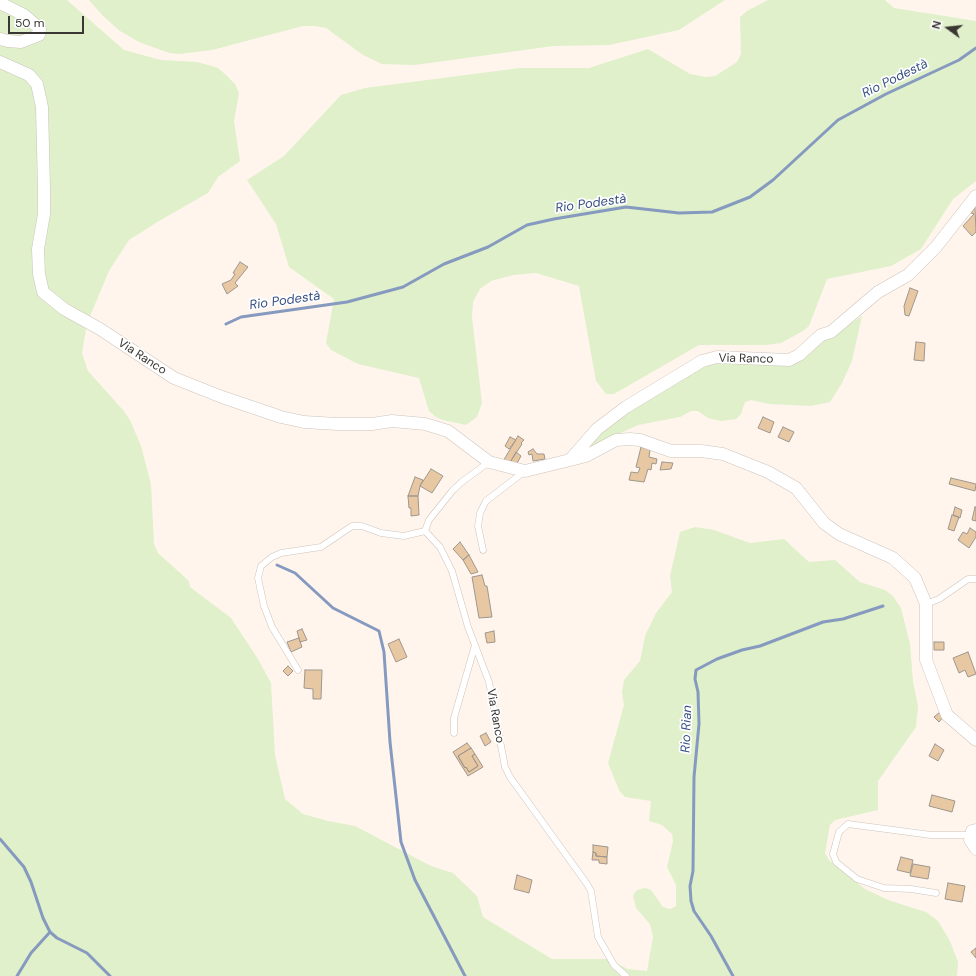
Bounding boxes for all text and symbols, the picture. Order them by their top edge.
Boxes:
scale bar [10,8,86,34]
north arrow [928,8,968,48]
text: 50 m [15,15,44,31]
text: N [929,19,944,31]
water label: Rio Podestà [859,56,931,102]
water label: Rio Podestà [555,191,627,217]
water label: Rio Podestà [249,288,321,314]
street label: Via Ranco [115,336,169,378]
street label: Via Ranco [718,351,774,367]
street label: Via Ranco [483,688,507,744]
water label: Rio Rian [678,705,696,753]

